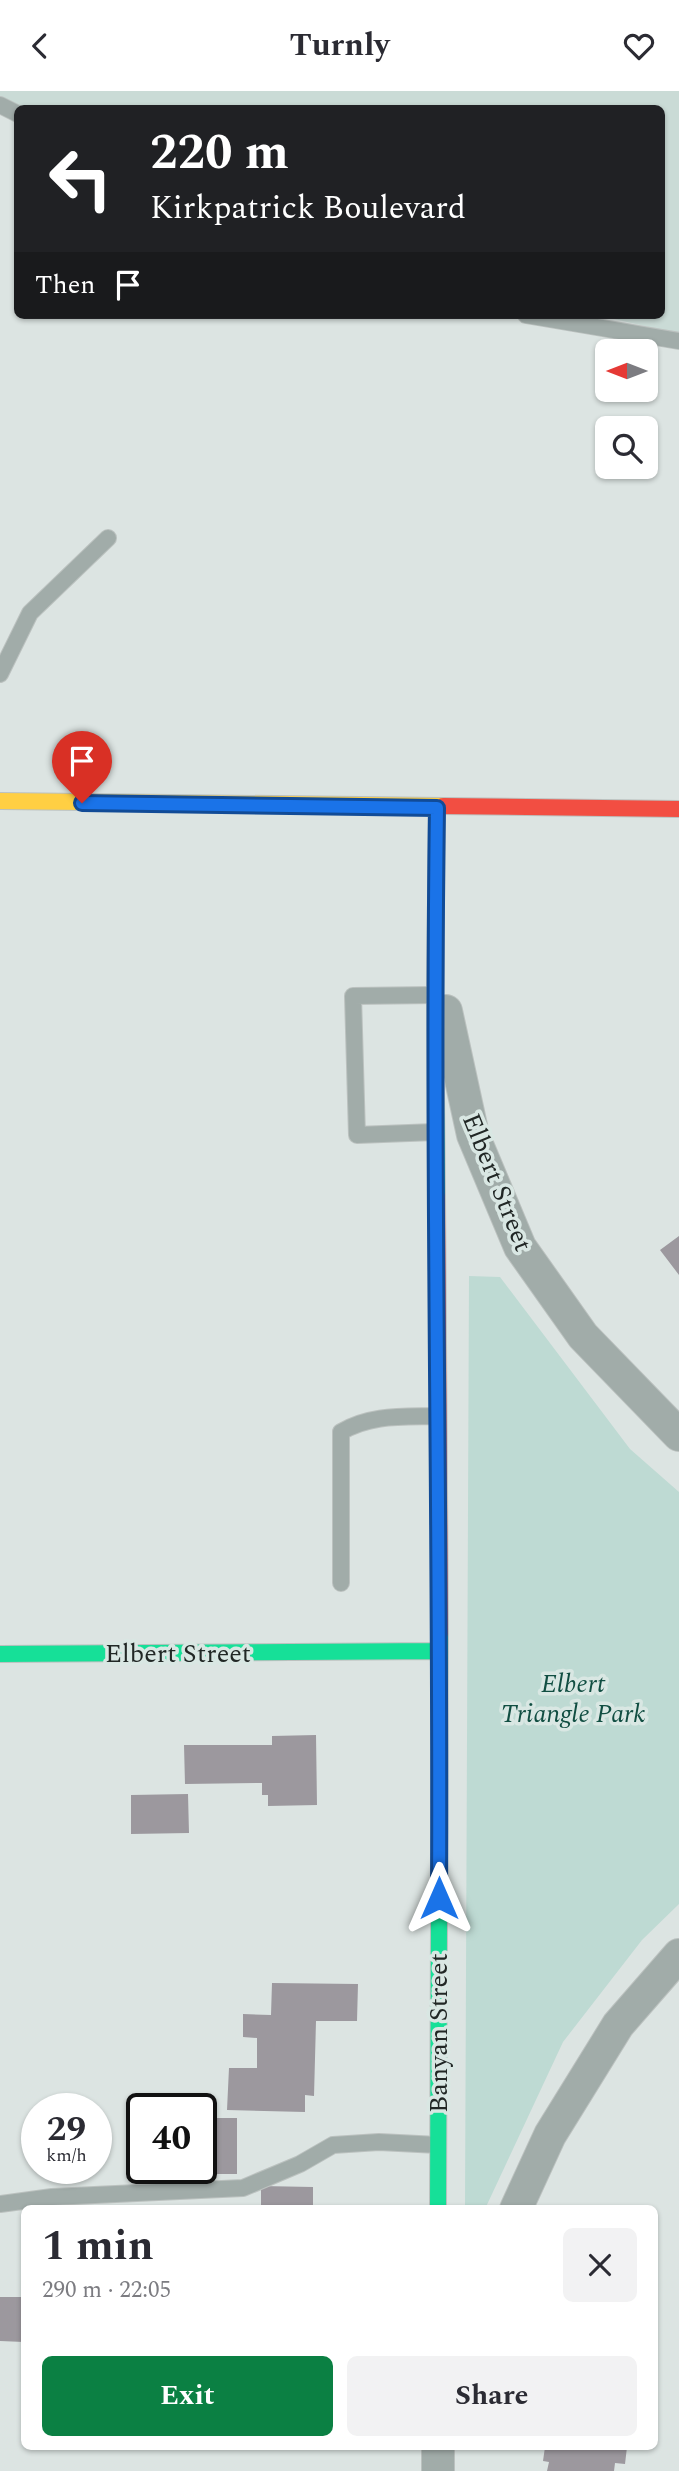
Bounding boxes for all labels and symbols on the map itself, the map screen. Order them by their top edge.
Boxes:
north arrow [595,339,658,403]
pin [52,731,112,803]
street label: Elbert Street [451,1107,543,1258]
street label: Elbert Street [105,1634,251,1674]
park label: Elbert Triangle Park [501,1664,645,1734]
position arrow [402,1861,476,1935]
street label: Banyan Street [419,1953,459,2113]
speed limit sign: 40 [126,2093,217,2184]

